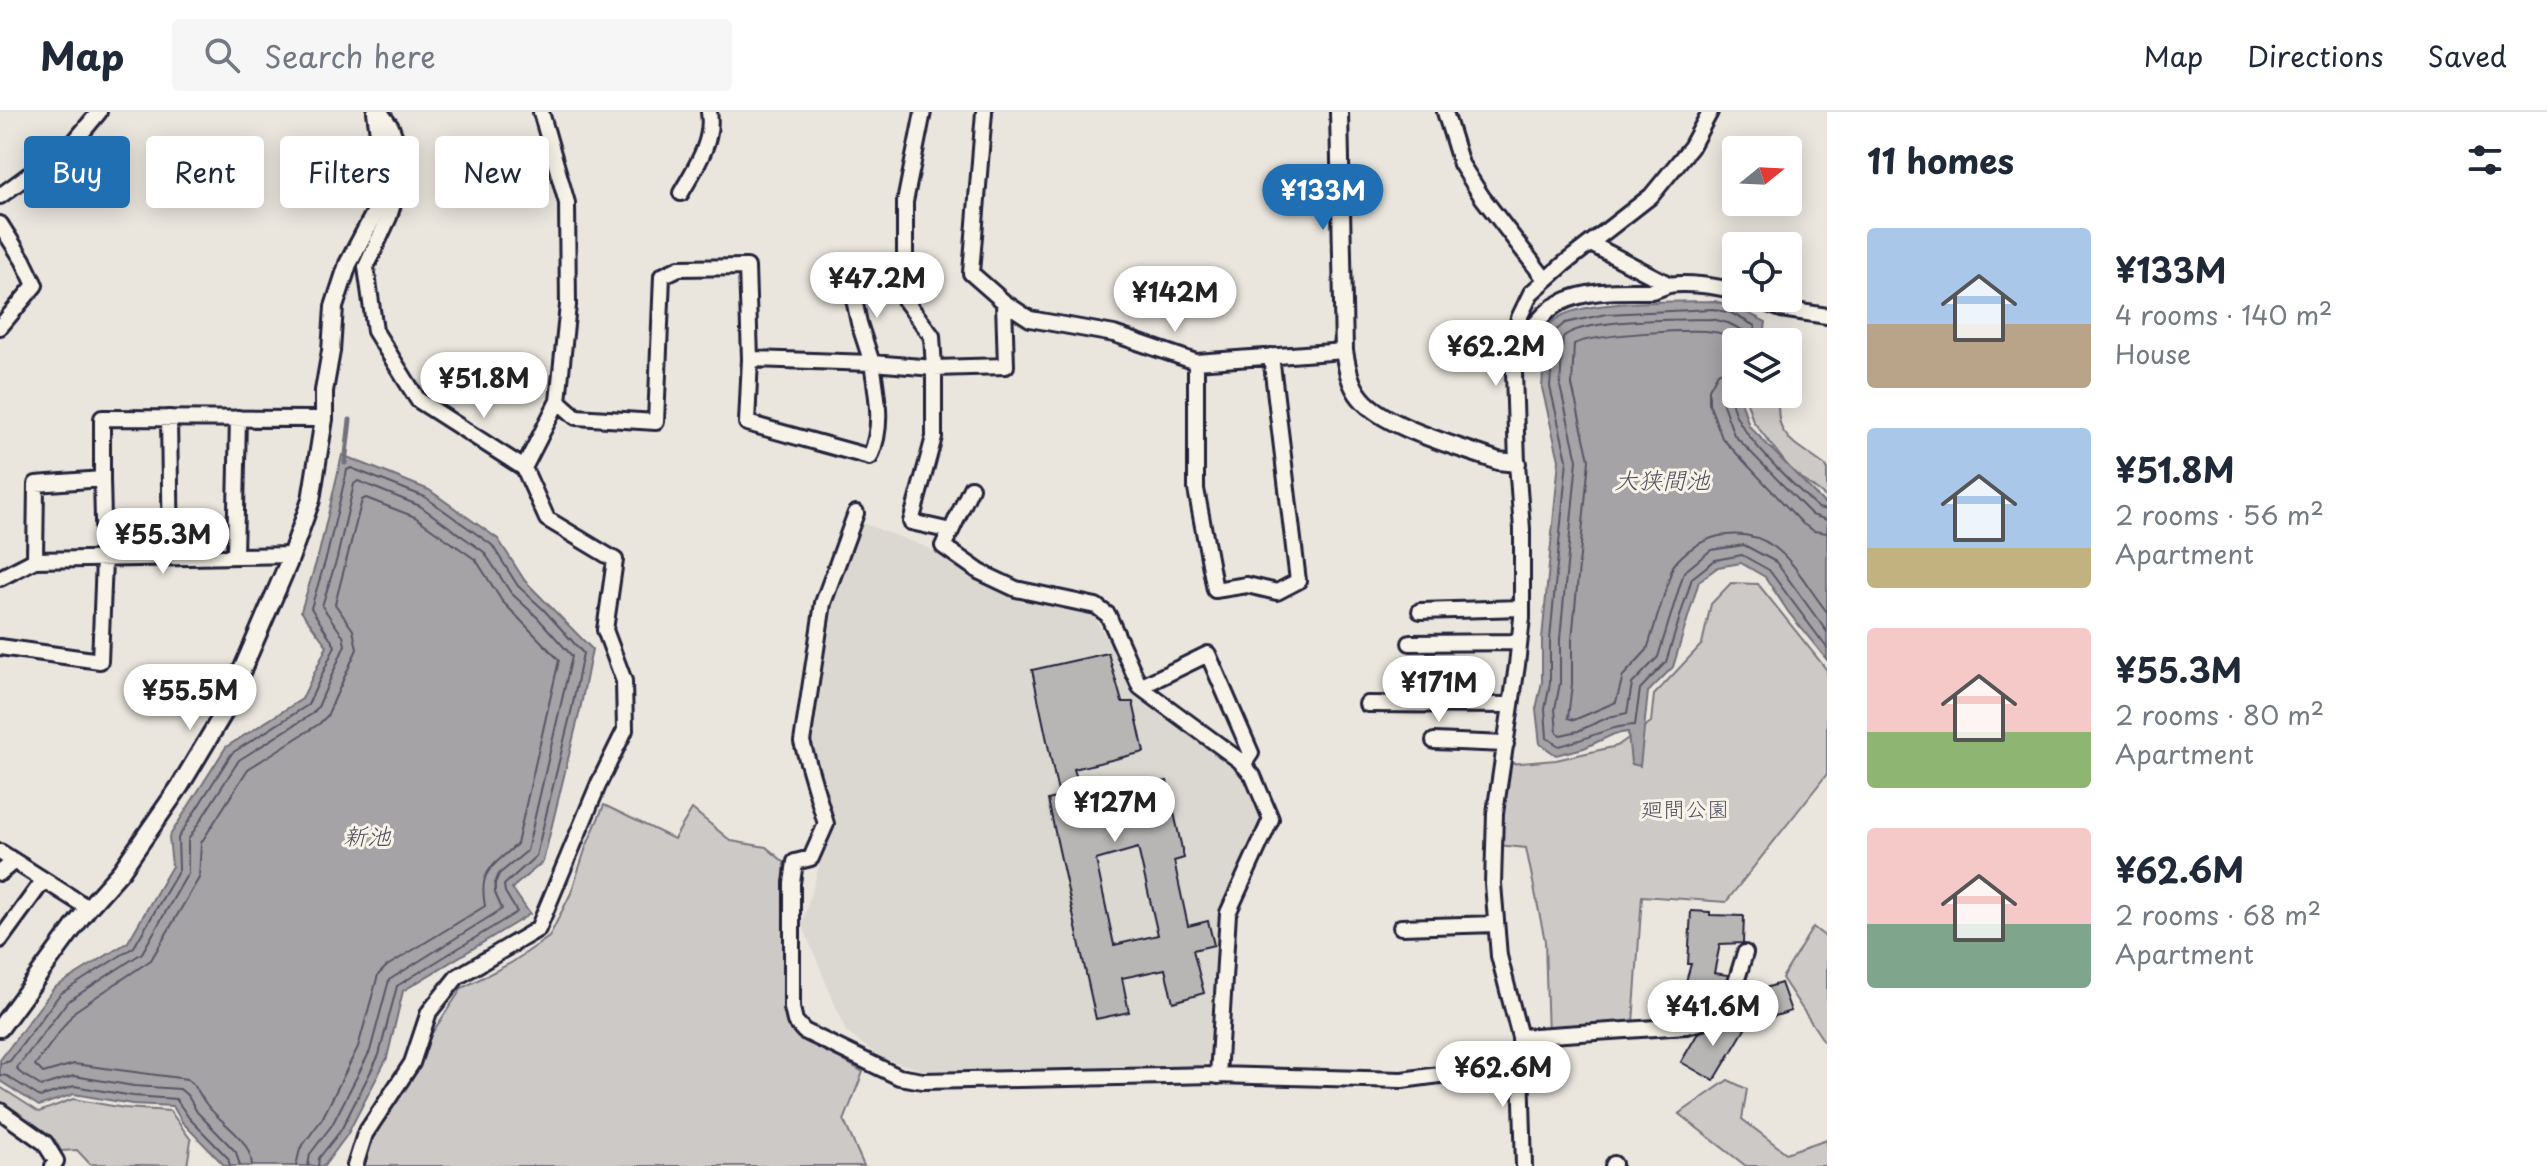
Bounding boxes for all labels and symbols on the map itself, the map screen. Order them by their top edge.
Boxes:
north arrow [1722,136,1802,216]
pin: ¥133M [1267,164,1379,232]
pin: ¥47.2M [812,252,942,320]
pin: ¥142M [1119,266,1231,334]
pin: ¥62.2M [1431,320,1561,388]
pin: ¥51.8M [419,352,549,420]
water label: 大狭間池 [1614,461,1711,497]
pin: ¥55.3M [98,508,228,576]
pin: ¥171M [1383,656,1495,724]
pin: ¥55.5M [125,664,255,732]
pin: ¥127M [1059,776,1171,844]
park label: 廻間公園 [1641,791,1729,824]
water label: 新池 [343,817,392,853]
pin: ¥41.6M [1648,980,1778,1048]
pin: ¥62.6M [1438,1041,1568,1109]

